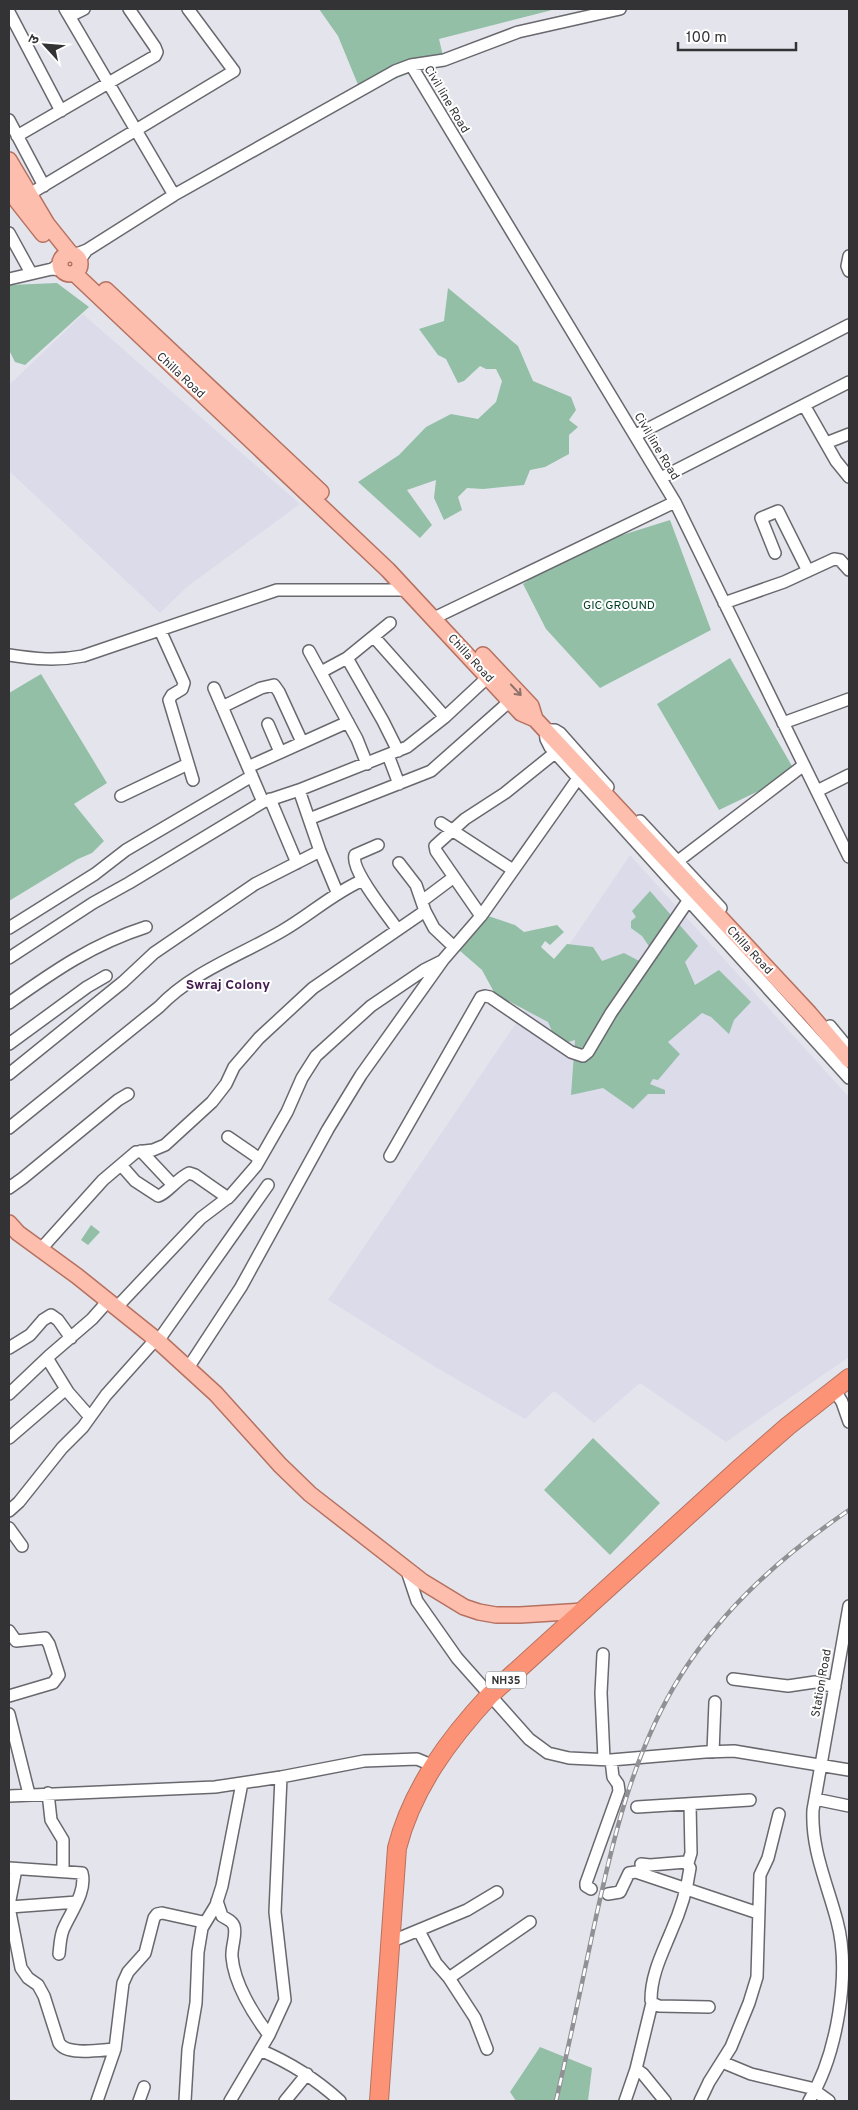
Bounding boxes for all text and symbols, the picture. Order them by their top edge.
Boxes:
north arrow [20,20,70,70]
scale bar [678,20,796,52]
text: 100 m [686,29,727,48]
text: उ [25,32,44,47]
street label: Civil line Road [420,63,473,136]
street label: Chilla Road [153,349,208,402]
street label: Civil line Road [630,410,683,483]
park label: GIC GROUND [583,598,655,614]
street label: Chilla Road [444,631,497,686]
one-way arrow [510,684,522,696]
street label: Chilla Road [723,923,776,978]
district label: Swraj Colony [186,977,270,994]
street label: Station Road [808,1648,836,1719]
road number: NH35 [486,1672,526,1688]

